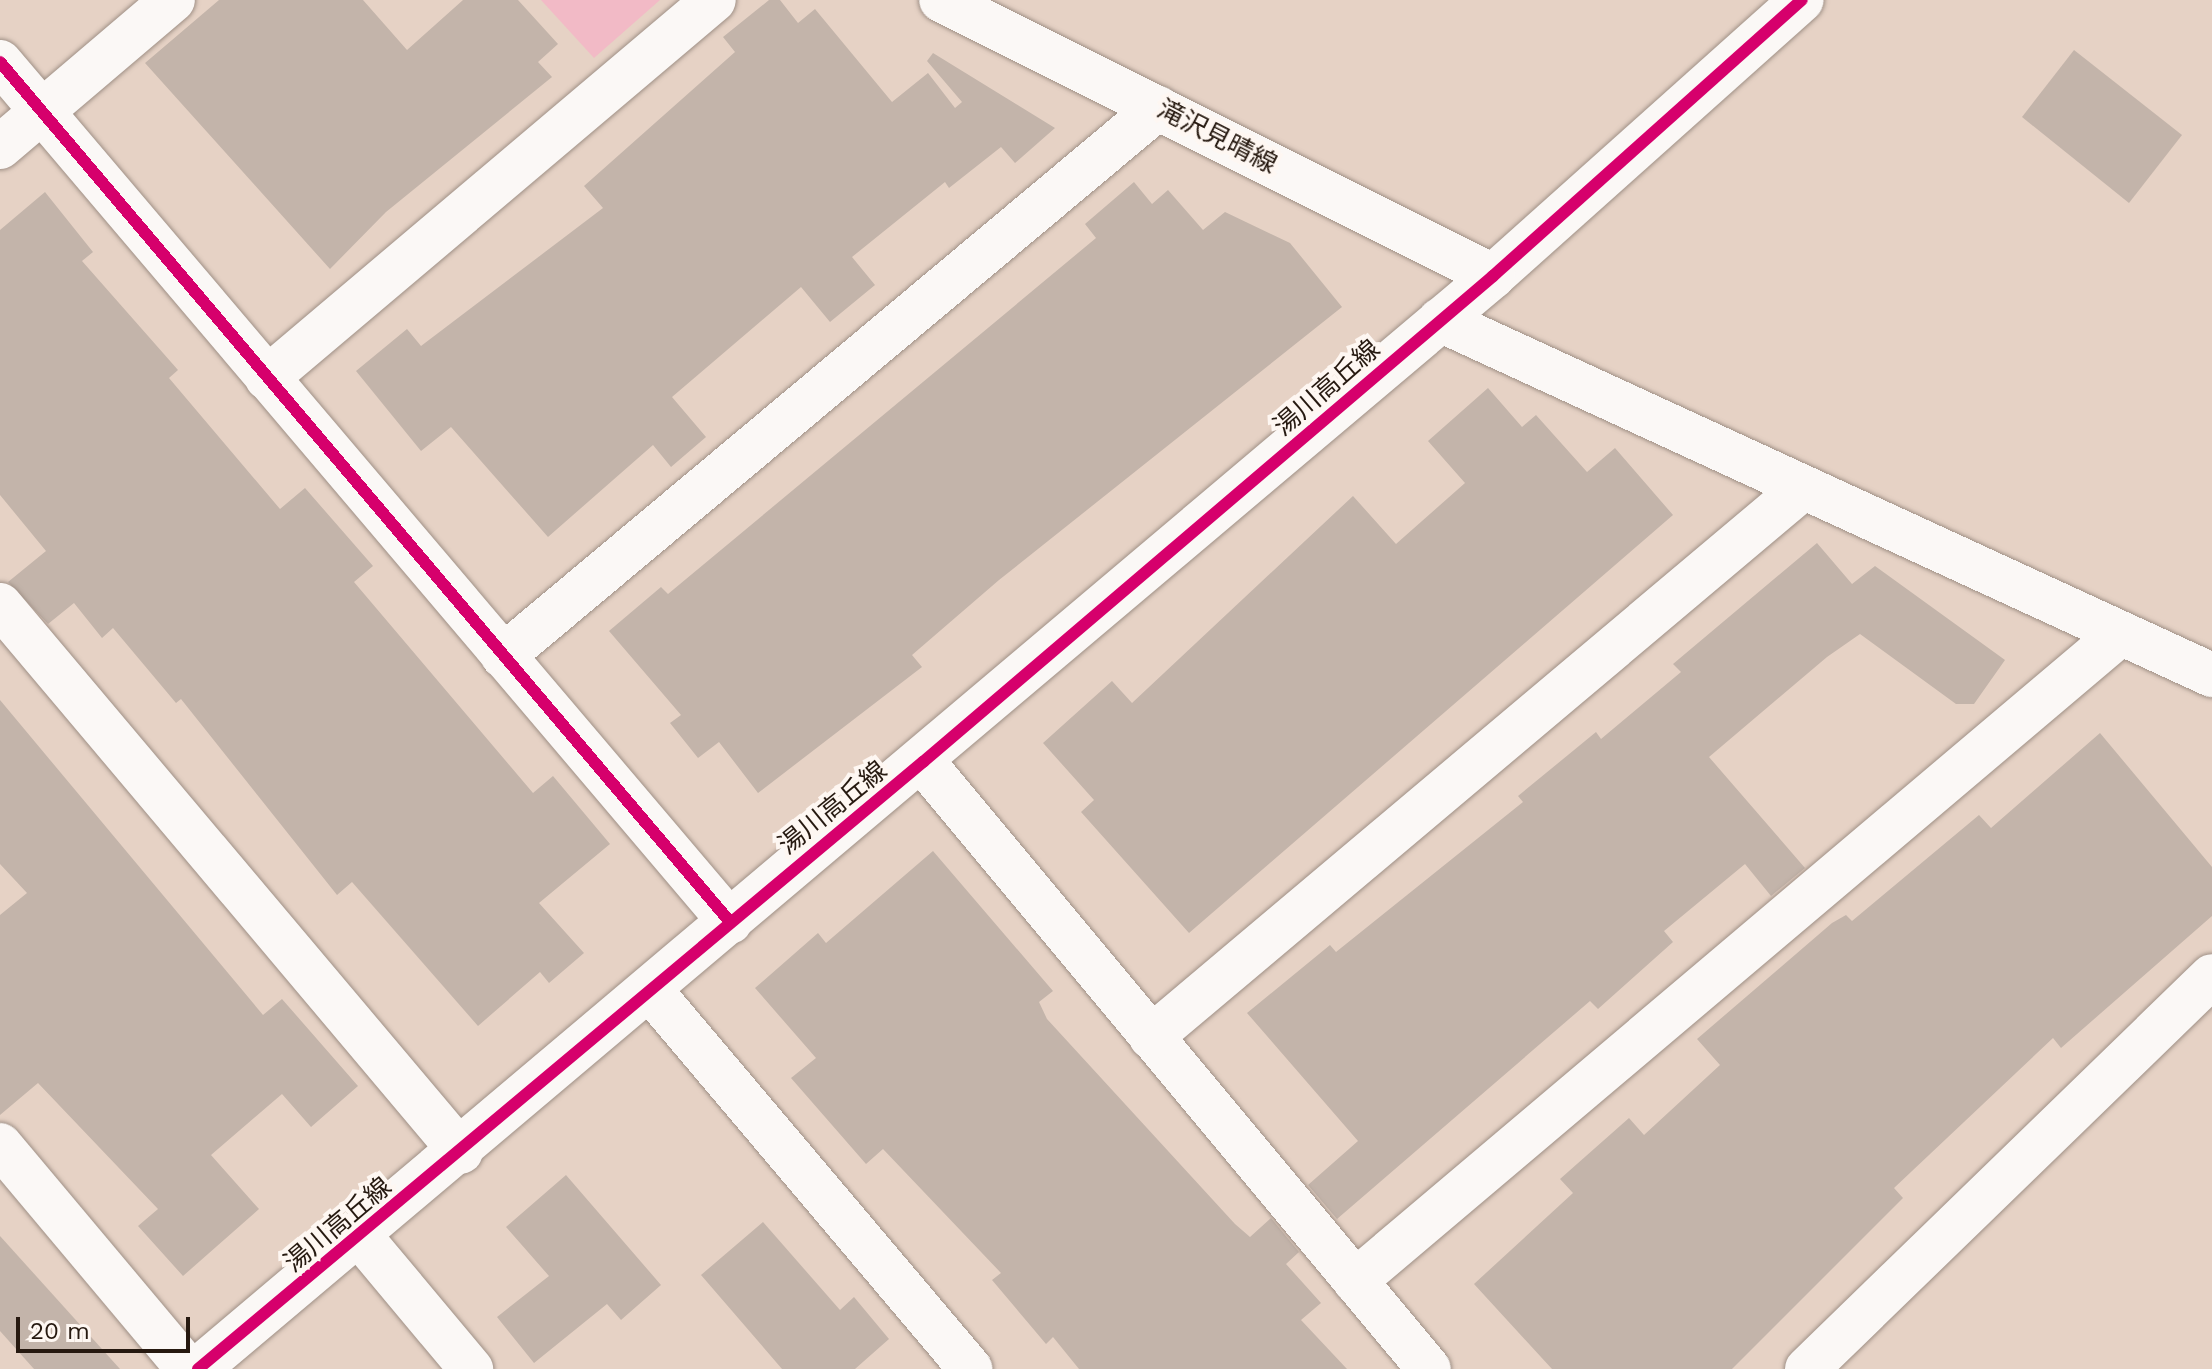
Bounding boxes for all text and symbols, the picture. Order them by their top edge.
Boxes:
street label: 滝沢見晴線 [1152,94,1282,180]
street label: 湯川高丘線 [1268,334,1386,442]
street label: 湯川高丘線 [773,755,893,861]
street label: 湯川高丘線 [278,1171,398,1279]
scale bar [20,1301,194,1351]
text: 20 m [30,1317,90,1345]

